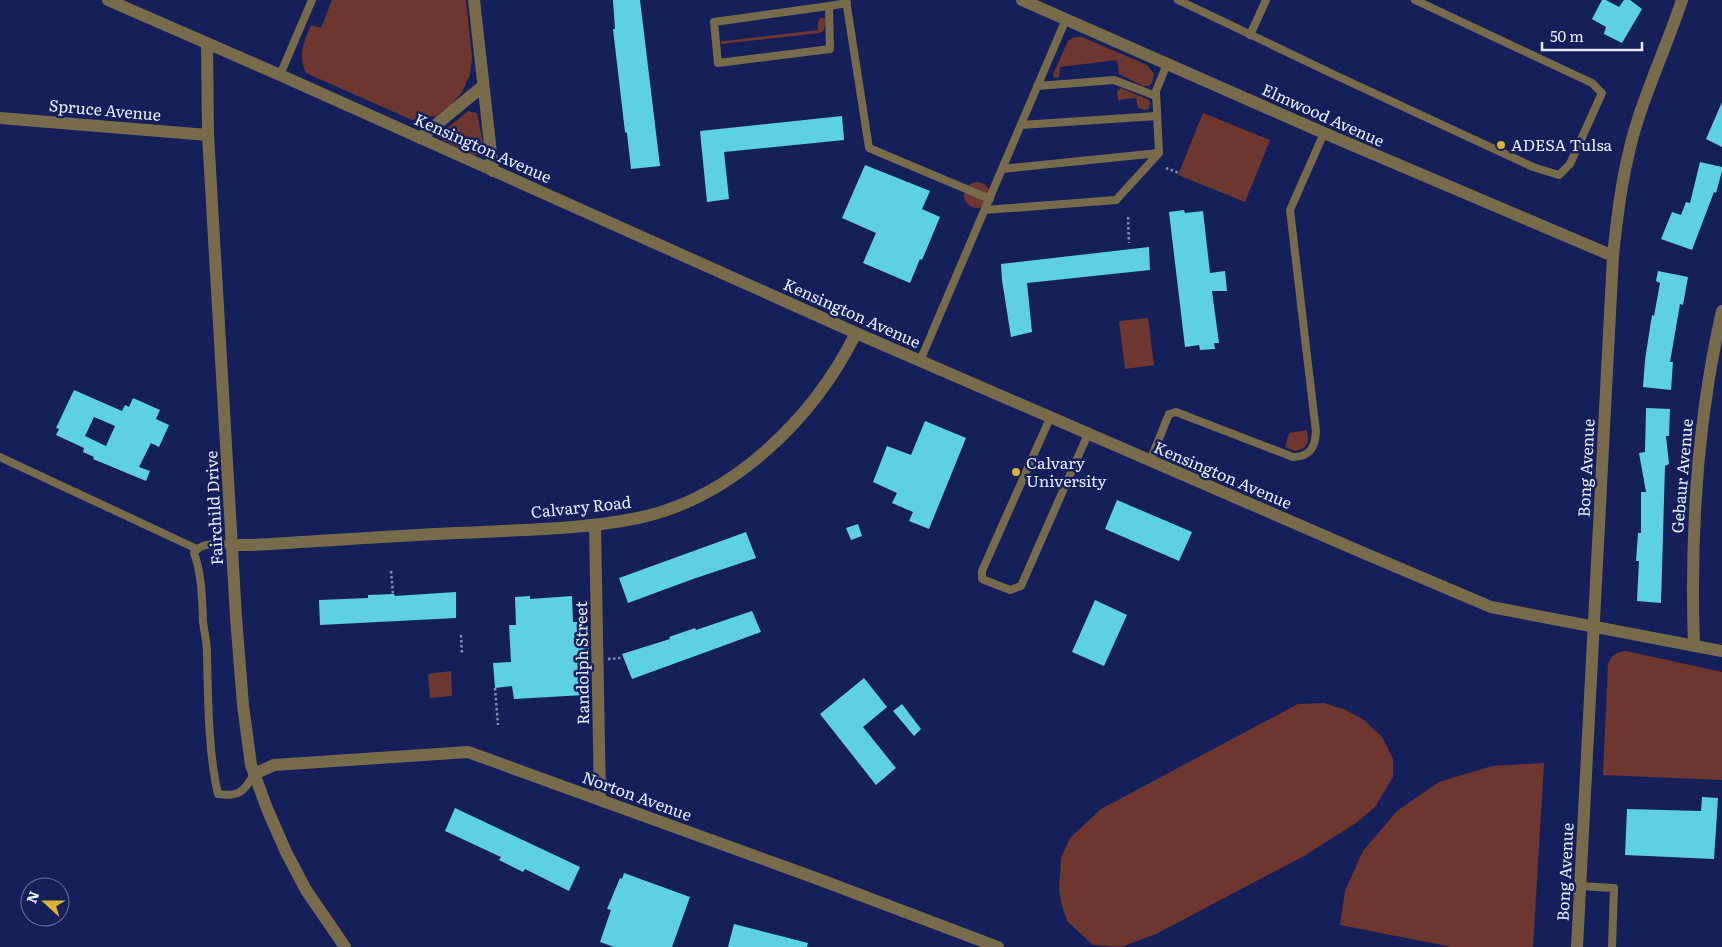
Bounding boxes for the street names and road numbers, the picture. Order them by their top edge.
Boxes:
street label: Elmwood Avenue [1258,76,1388,152]
street label: Spruce Avenue [48,92,162,126]
street label: Kensington Avenue [411,106,556,188]
street label: Kensington Avenue [780,271,925,353]
street label: Bong Avenue [1570,418,1600,518]
street label: Gebaur Avenue [1664,418,1698,534]
street label: Kensington Avenue [1151,434,1296,514]
street label: Fairchild Drive [198,450,228,566]
street label: Calvary Road [529,489,633,523]
street label: Randolph Street [568,601,594,725]
street label: Norton Avenue [579,764,695,826]
street label: Bong Avenue [1549,822,1579,922]

